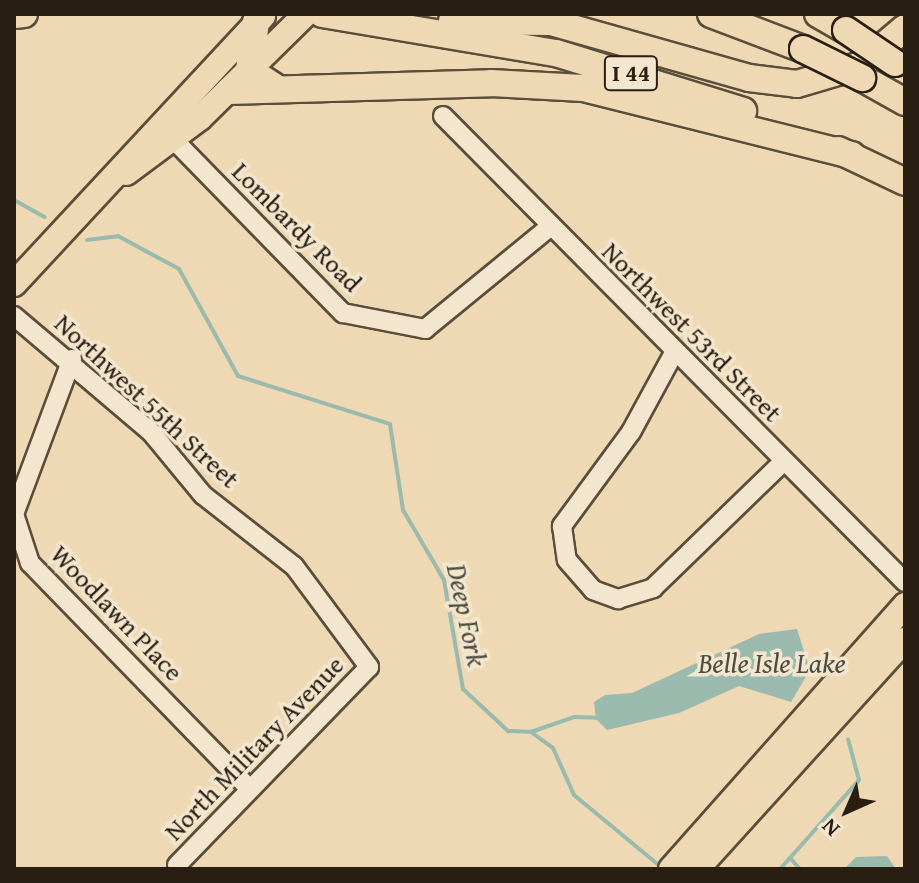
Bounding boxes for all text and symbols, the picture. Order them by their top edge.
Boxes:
road number: I 44 [603,53,659,93]
street label: Lombardy Road [226,156,368,298]
street label: Northwest 53rd Street [596,236,788,428]
street label: Northwest 55th Street [48,308,246,494]
street label: Woodlawn Place [44,539,190,687]
water label: Deep Fork [440,561,494,669]
water label: Belle Isle Lake [698,646,846,680]
street label: North Military Avenue [158,649,350,847]
north arrow [807,771,887,851]
text: N [814,811,847,844]

